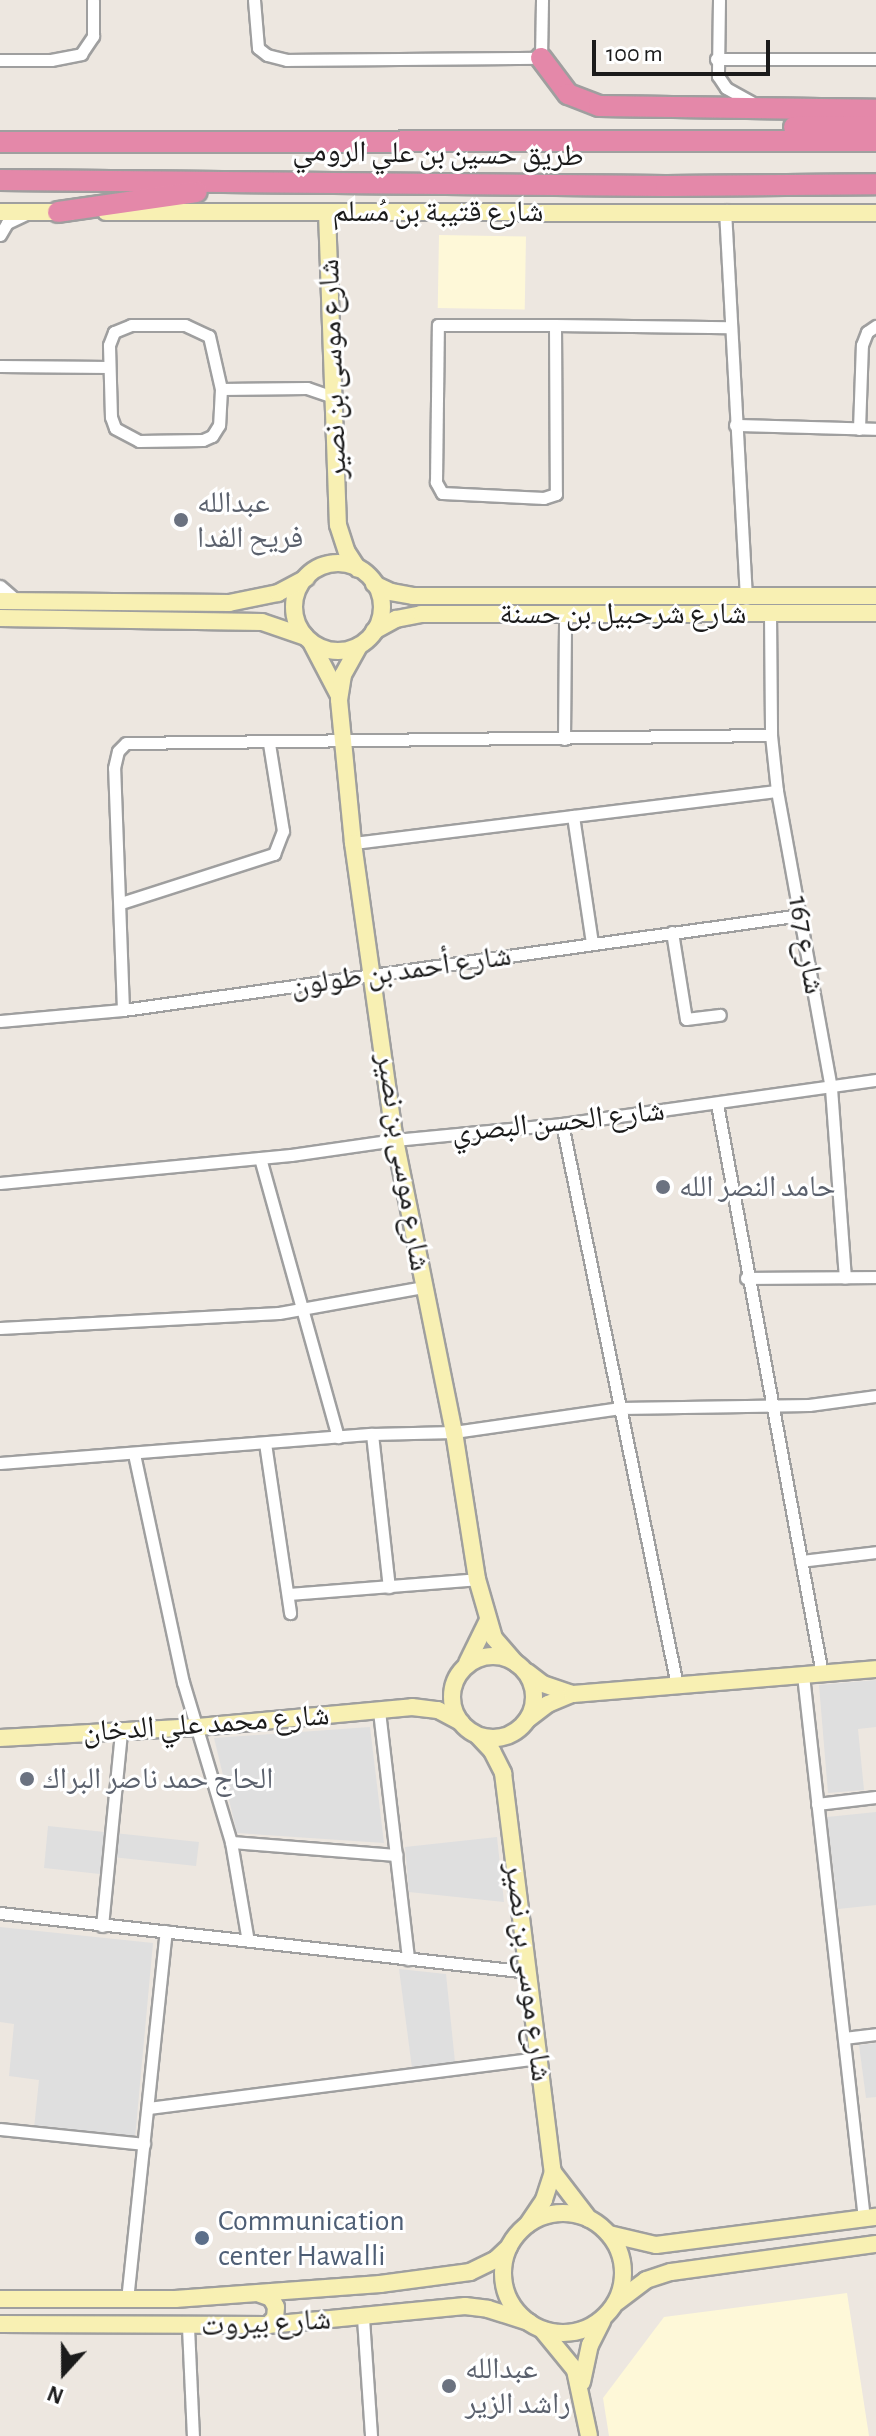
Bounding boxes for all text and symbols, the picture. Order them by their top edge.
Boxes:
scale bar [596,24,774,74]
text: 100 m [606,42,663,66]
street label: طريق حسين بن علي الرومي [292,133,584,175]
street label: شارع قتيبة بن مُسلم [333,194,543,230]
street label: شارع موسى بن نصير [311,258,355,480]
place label: عبدالله فريح الفدا [197,485,303,556]
marker: عبدالله فريح الفدا [172,511,190,529]
street label: شارع شرحبيل بن حسنة [499,596,747,632]
street label: شارع 167 [780,893,832,997]
street label: شارع أحمد بن طولون [288,938,514,1004]
street label: شارع موسى بن نصير [368,1050,438,1274]
street label: شارع الحسن البصري [450,1093,666,1151]
place label: حامد النصر الله [679,1169,836,1205]
marker: حامد النصر الله [654,1178,672,1196]
street label: شارع محمد علي الدخان [81,1697,331,1751]
place label: الحاج حمد ناصر البراك [43,1761,273,1797]
marker: الحاج حمد ناصر البراك [18,1770,36,1788]
street label: شارع موسى بن نصير [497,1860,559,2084]
place label: Communication center Hawalli [218,2203,405,2274]
marker: Communication center Hawalli [193,2229,211,2247]
street label: شارع بيروت [200,2302,332,2344]
north arrow [24,2332,104,2412]
place label: عبدالله راشد الزير [465,2351,571,2422]
marker: عبدالله راشد الزير [440,2377,458,2395]
text: N [44,2381,66,2407]

